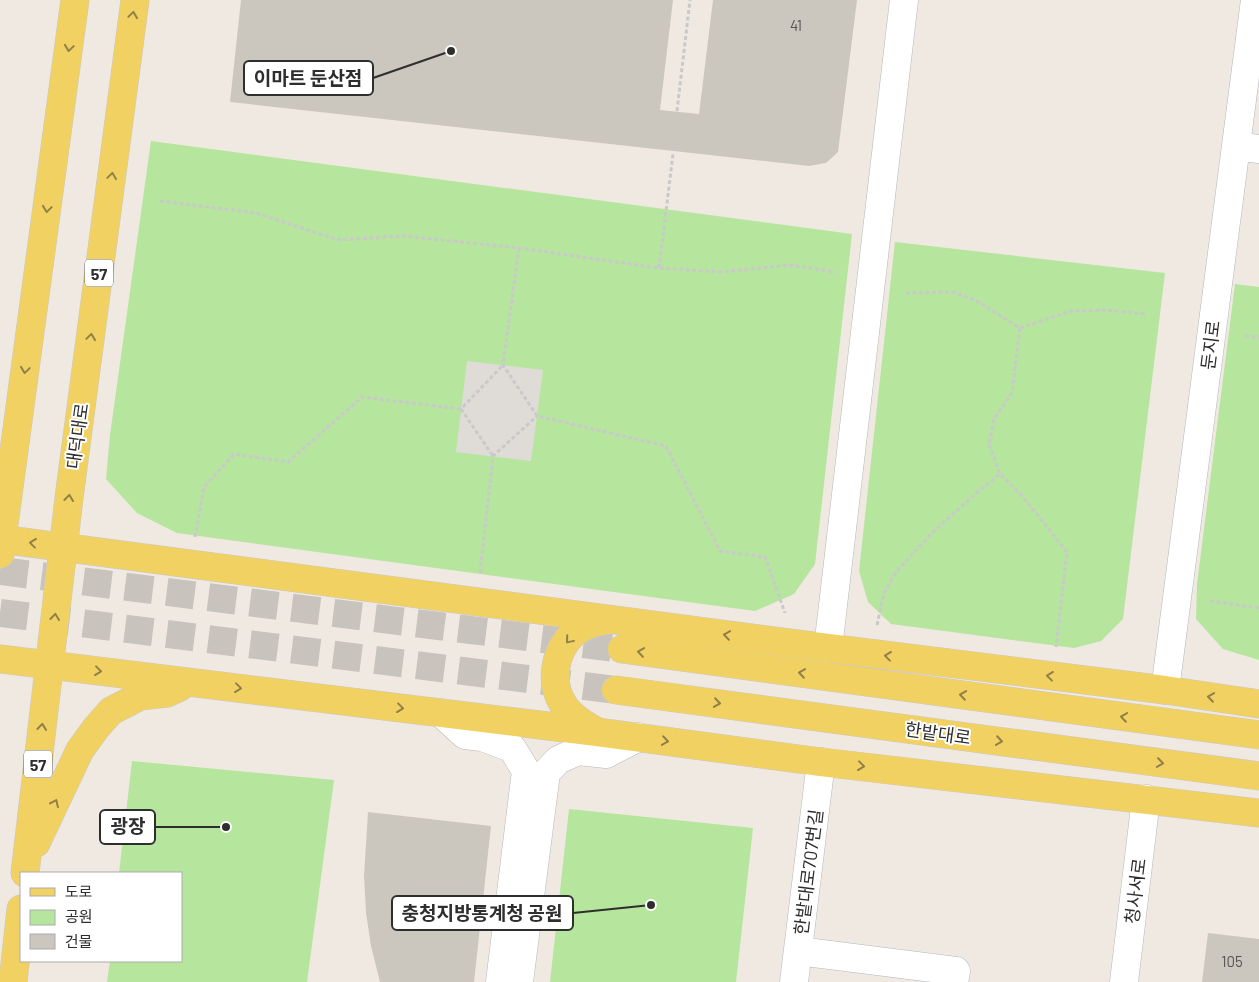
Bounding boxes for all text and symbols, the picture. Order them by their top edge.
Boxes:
one-way arrow [128,11,138,19]
house number: 41 [790,16,802,34]
one-way arrow [64,44,74,53]
callout: 이마트 둔산점 [244,61,373,95]
text: 이마트 둔산점 [254,66,362,89]
one-way arrow [106,172,117,180]
one-way arrow [42,206,53,214]
road number: 57 [85,260,113,286]
street label: 둔지로 [1196,319,1224,371]
one-way arrow [85,333,95,341]
one-way arrow [20,367,31,375]
street label: 대덕대로 [61,402,93,470]
one-way arrow [63,494,74,502]
one-way arrow [28,538,36,549]
one-way arrow [49,612,60,620]
one-way arrow [723,630,731,641]
one-way arrow [566,635,575,644]
one-way arrow [636,647,644,658]
one-way arrow [884,651,892,662]
one-way arrow [95,665,103,676]
one-way arrow [798,669,806,679]
one-way arrow [1045,671,1053,682]
one-way arrow [235,682,243,693]
one-way arrow [959,690,967,701]
one-way arrow [1206,692,1215,702]
one-way arrow [713,697,721,708]
one-way arrow [395,702,404,712]
one-way arrow [1120,712,1128,723]
street label: 한밭대로 [904,717,972,749]
one-way arrow [36,723,47,731]
one-way arrow [661,735,669,746]
one-way arrow [995,735,1003,746]
road number: 57 [24,751,52,778]
one-way arrow [1156,757,1164,768]
one-way arrow [857,760,865,771]
one-way arrow [49,799,59,808]
street label: 한밭대로707번길 [789,808,827,936]
callout: 광장 [100,810,155,844]
text: 광장 [111,814,145,837]
street label: 청사서로 [1120,857,1150,925]
legend [20,872,182,962]
text: 도로 [65,882,93,900]
callout: 충청지방통계청 공원 [392,896,573,930]
text: 충청지방통계청 공원 [401,901,563,924]
text: 공원 [65,907,93,925]
text: 건물 [65,932,93,950]
house number: 105 [1221,952,1243,970]

